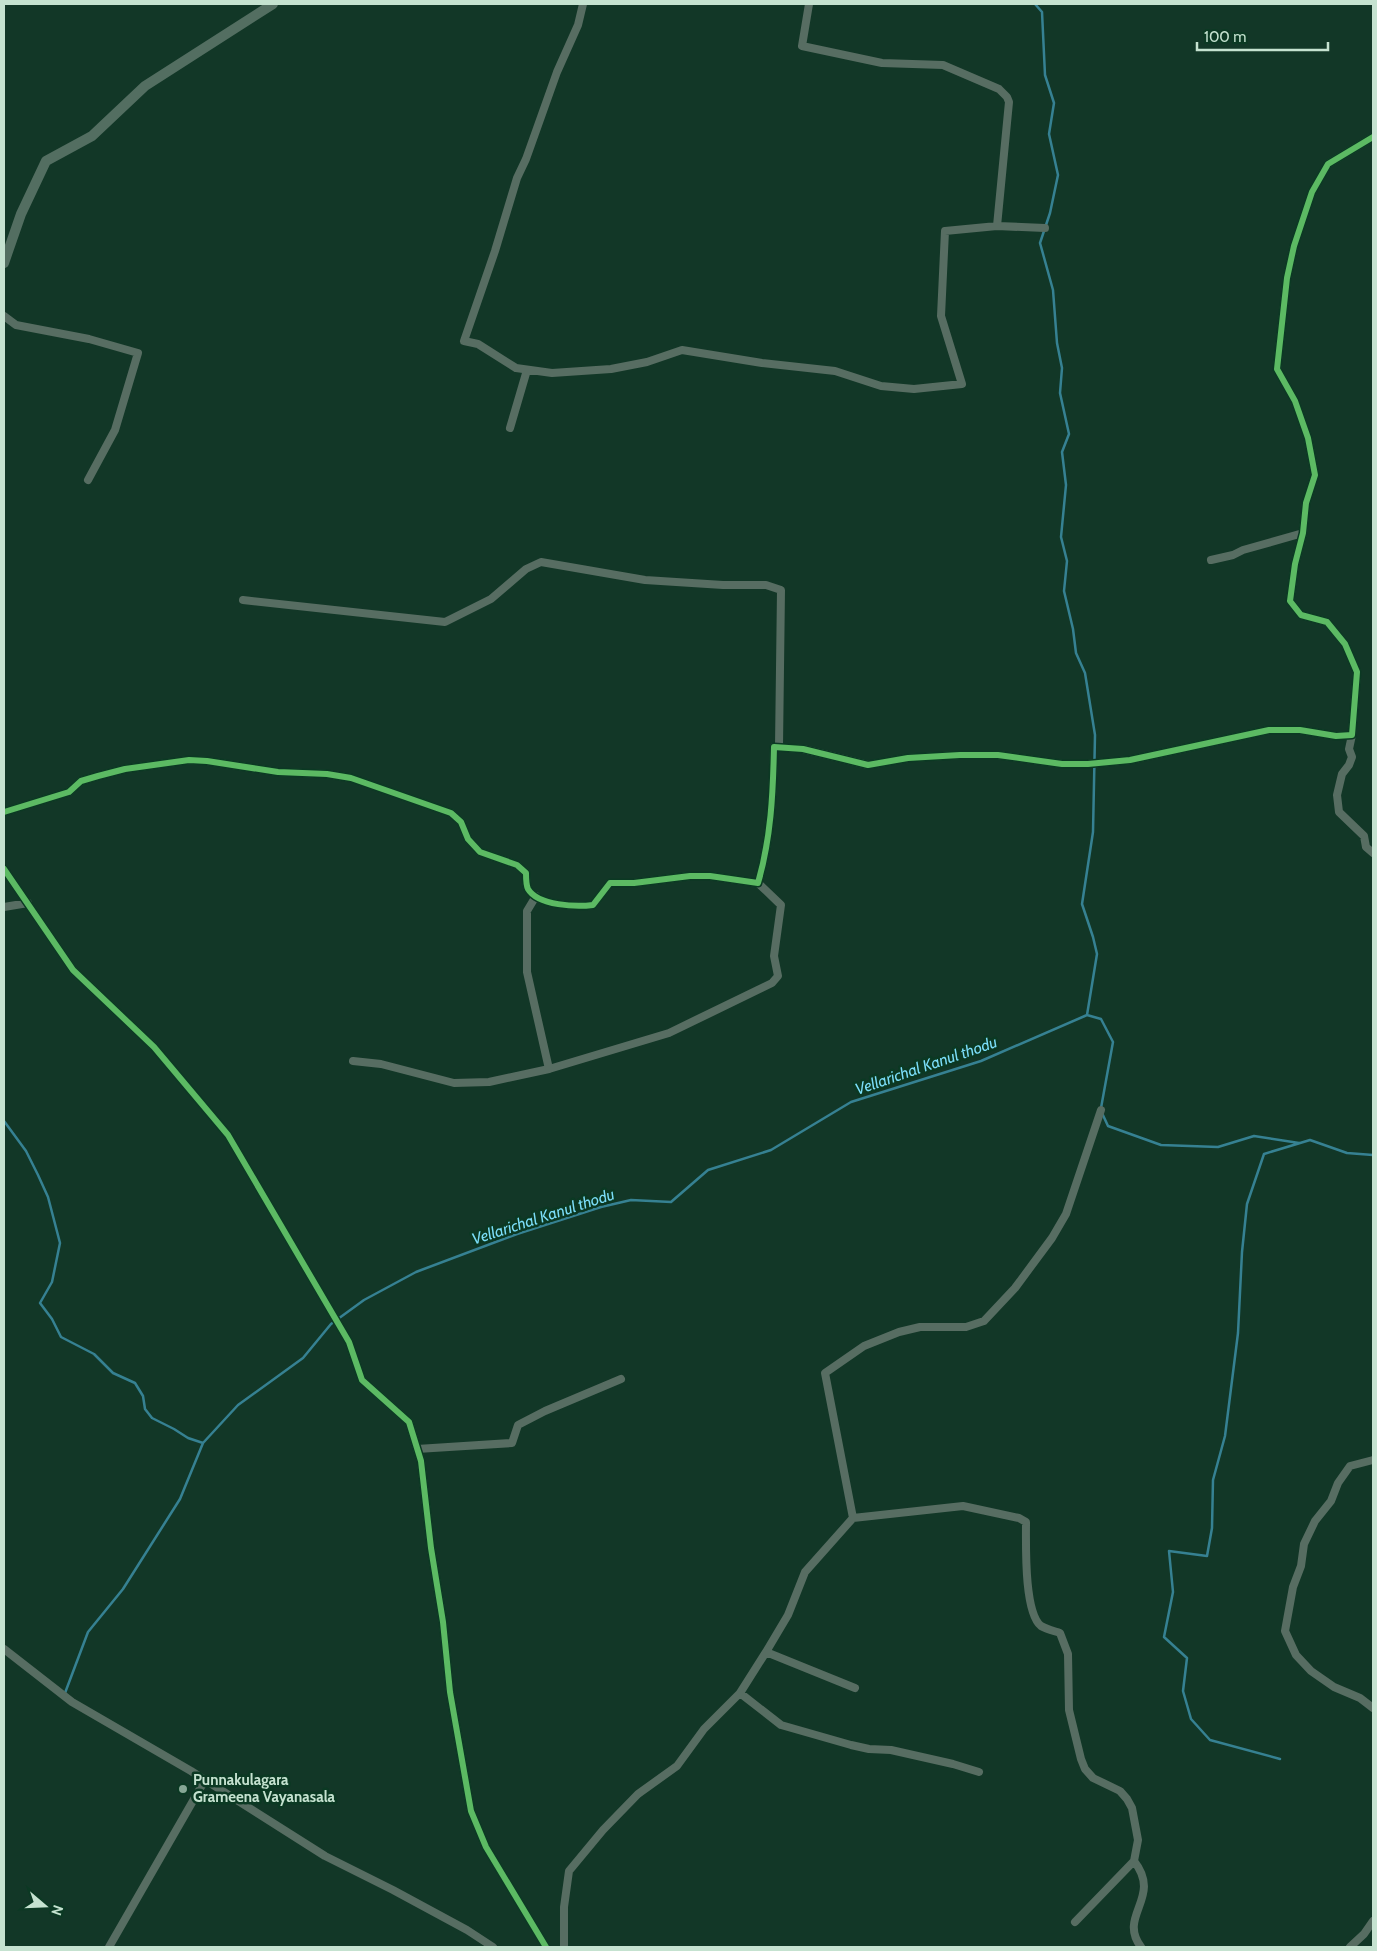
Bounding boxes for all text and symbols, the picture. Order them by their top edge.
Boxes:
scale bar [1197,20,1328,52]
text: 100 m [1204,28,1246,46]
water label: Vellarichal Kanul thodu [853,1032,1000,1099]
water label: Vellarichal Kanul thodu [469,1184,617,1249]
place label: Punnakulagara Grameena Vayanasala [193,1771,336,1806]
marker: Punnakulagara Grameena Vayanasala [177,1783,189,1795]
north arrow [20,1881,70,1931]
text: N [47,1903,67,1918]

